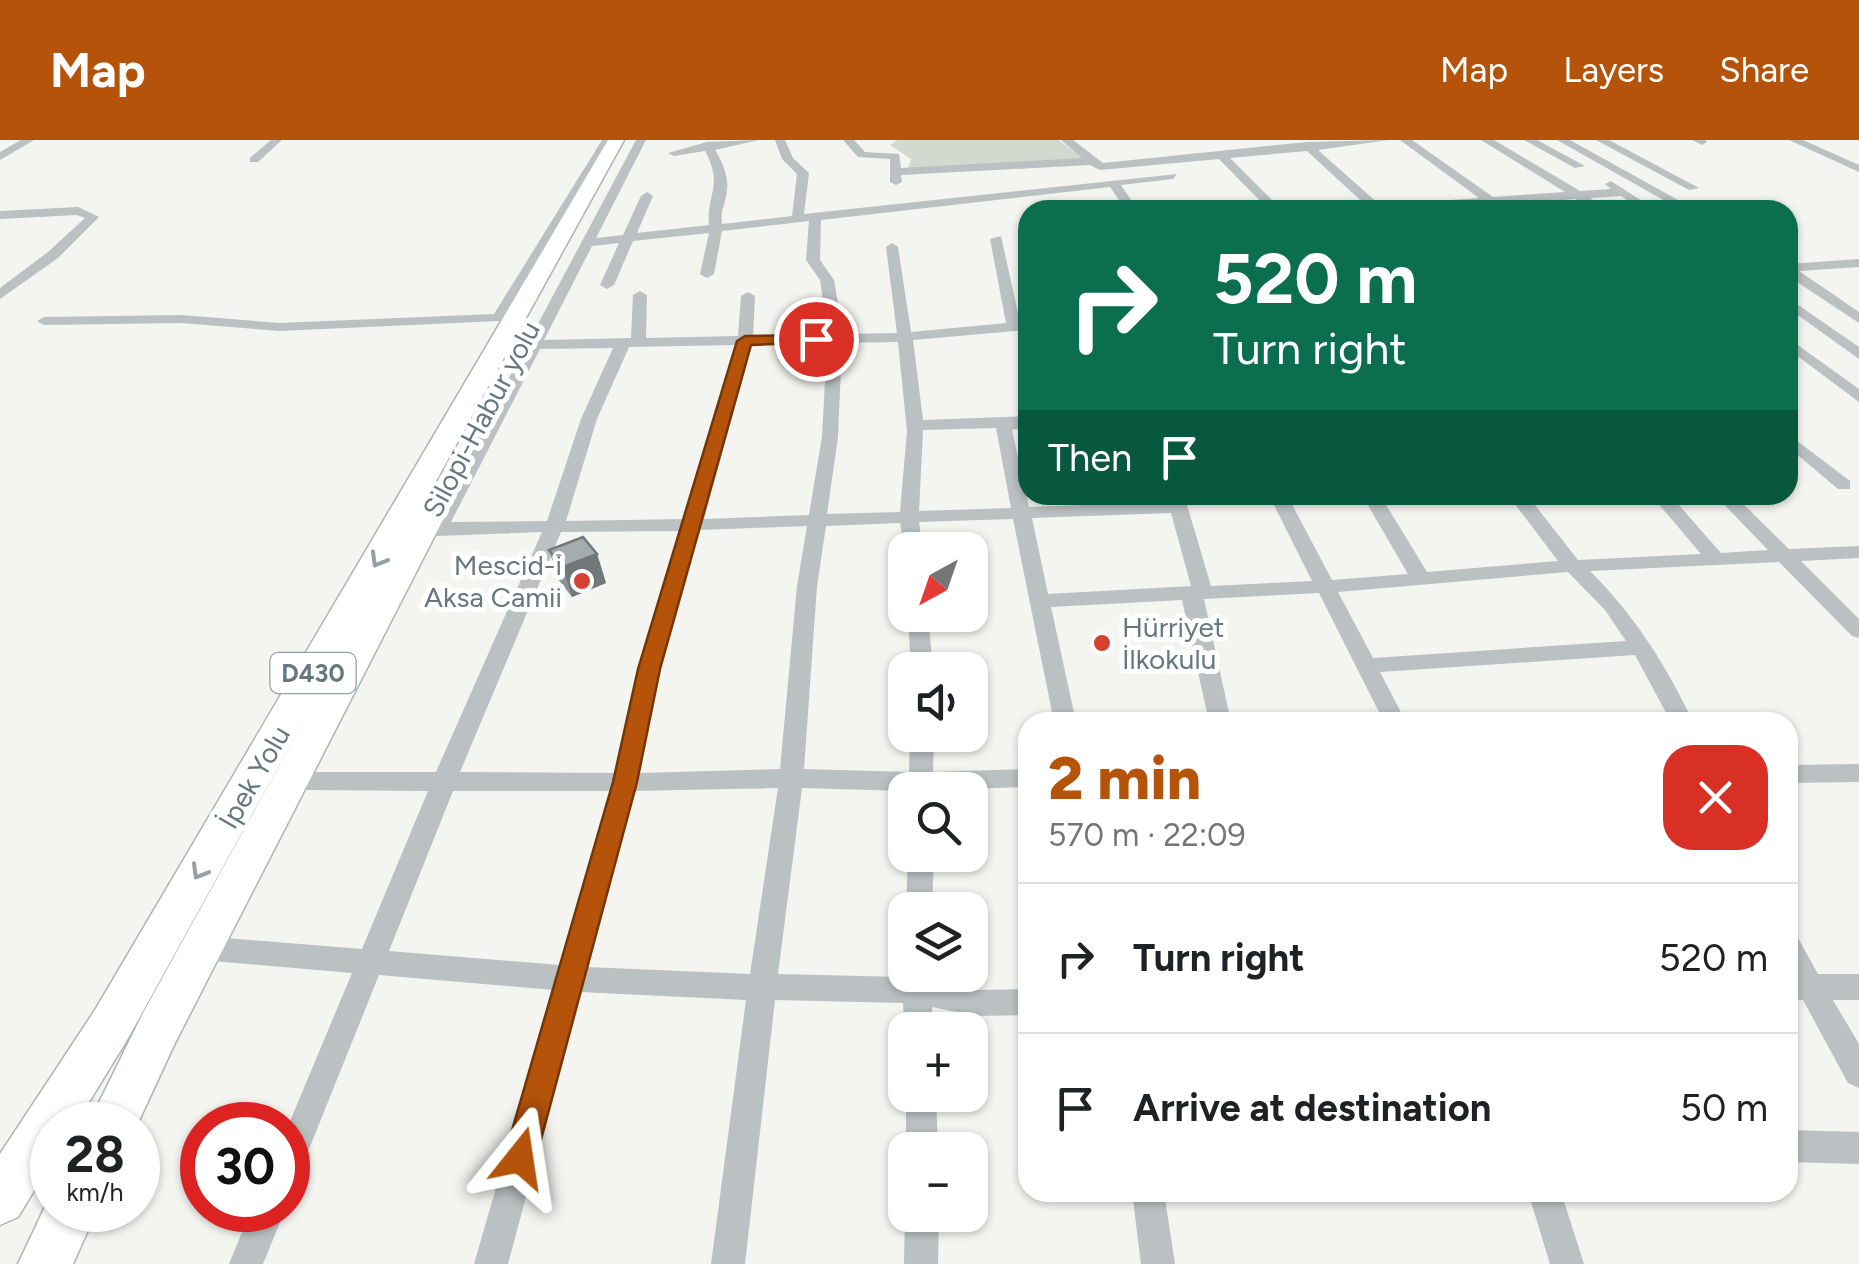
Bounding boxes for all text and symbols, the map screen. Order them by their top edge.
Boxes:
text: Map [50,41,146,99]
text: Map [1440,49,1508,91]
text: Layers [1563,49,1664,91]
text: Share [1719,49,1809,91]
text: 520 m [1213,236,1417,321]
icon: right [1048,240,1178,370]
pin [774,297,859,382]
icon: arrive [789,312,844,367]
street label: Silopi-Habur yolu [415,315,547,523]
text: Turn right [1213,321,1406,375]
icon: arrive [1152,430,1207,485]
text: Then [1048,435,1132,481]
north arrow [888,532,988,632]
map controls [888,532,988,1232]
place label: Mescid-i Aksa Camii [424,548,562,614]
one-way arrow [371,549,390,567]
marker: Mescid-i Aksa Camii [571,570,593,592]
place label: Hürriyet İlkokulu [1122,610,1224,676]
marker: Hürriyet İlkokulu [1091,632,1113,654]
button: sound [888,652,988,752]
road number: D430 [270,653,356,693]
street label: İpek Yolu [211,719,297,835]
text: 2 min [1048,742,1201,814]
button: close [1663,745,1768,850]
button: search [888,772,988,872]
text: 570 m · 22:09 [1048,816,1246,854]
one-way arrow [192,861,211,879]
button: layers [888,892,988,992]
icon: right [1048,931,1103,986]
text: Turn right [1133,935,1305,981]
text: 520 m [1659,935,1768,981]
button: + [888,1012,988,1112]
icon: arrive [1048,1081,1103,1136]
text: Arrive at destination [1133,1085,1491,1131]
text: 50 m [1680,1085,1768,1131]
speed limit sign: 30 [180,1102,310,1232]
position arrow [468,1106,572,1210]
text: 28 [65,1124,125,1185]
button: − [888,1132,988,1232]
text: km/h [66,1177,124,1207]

